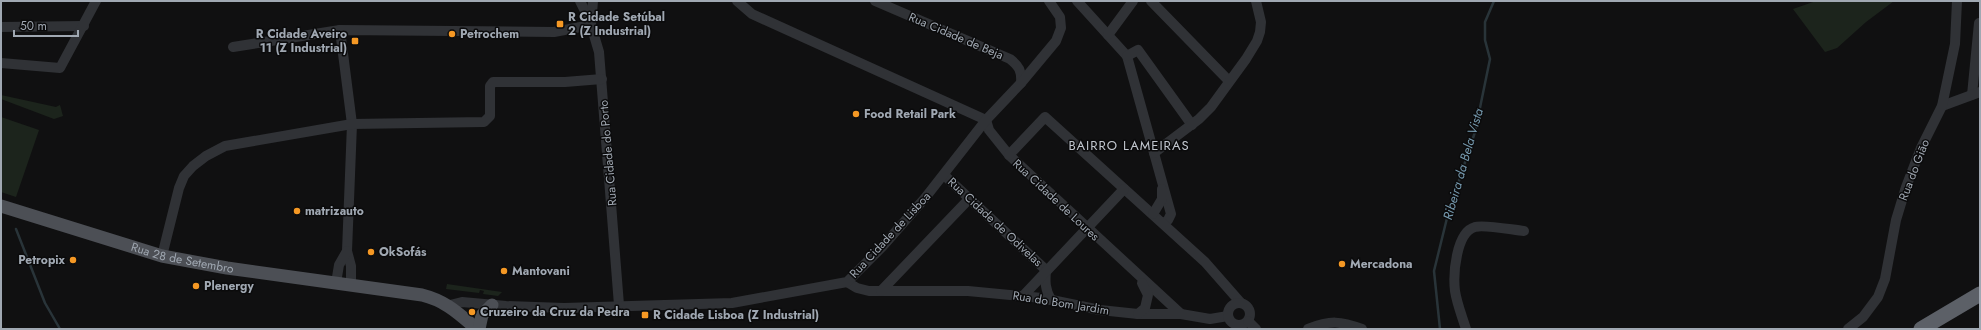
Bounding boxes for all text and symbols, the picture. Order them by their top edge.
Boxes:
place label: R Cidade Setúbal 2 (Z Industrial) [568,8,665,40]
street label: Rua Cidade de Beja [906,8,1006,64]
scale bar [14,12,78,38]
text: 50 m [20,17,47,35]
marker: R Cidade Setúbal 2 (Z Industrial) [555,19,565,29]
place label: R Cidade Aveiro 11 (Z Industrial) [256,25,347,57]
place label: Petrochem [460,25,519,43]
marker: Petrochem [447,29,457,39]
marker: R Cidade Aveiro 11 (Z Industrial) [350,36,360,46]
street label: Rua Cidade do Porto [594,99,622,207]
place label: Food Retail Park [864,105,956,123]
water label: Ribeira da Bela Vista [1438,106,1488,222]
marker: Food Retail Park [851,109,861,119]
district label: BAIRRO LAMEIRAS [1068,136,1190,155]
street label: Rua do Gião [1894,136,1934,203]
street label: Rua Cidade de Loures [1009,155,1103,245]
street label: Rua Cidade de Odivelas [944,173,1046,271]
street label: Rua Cidade de Lisboa [845,188,935,282]
place label: matrizauto [305,202,364,220]
marker: matrizauto [292,206,302,216]
street label: Rua 28 de Setembro [129,238,235,278]
place label: OkSofás [379,243,427,261]
marker: OkSofás [366,247,376,257]
place label: Petropix [18,251,66,269]
marker: Petropix [68,255,78,265]
place label: Mercadona [1350,255,1413,273]
marker: Mercadona [1337,259,1347,269]
place label: Mantovani [512,262,570,280]
marker: Mantovani [499,266,509,276]
place label: Plenergy [204,277,254,295]
marker: Plenergy [191,281,201,291]
street label: Rua do Bom Jardim [1011,286,1111,320]
place label: Cruzeiro da Cruz da Pedra [480,303,630,321]
place label: R Cidade Lisboa (Z Industrial) [653,306,819,324]
marker: Cruzeiro da Cruz da Pedra [467,307,477,317]
marker: R Cidade Lisboa (Z Industrial) [640,310,650,320]

